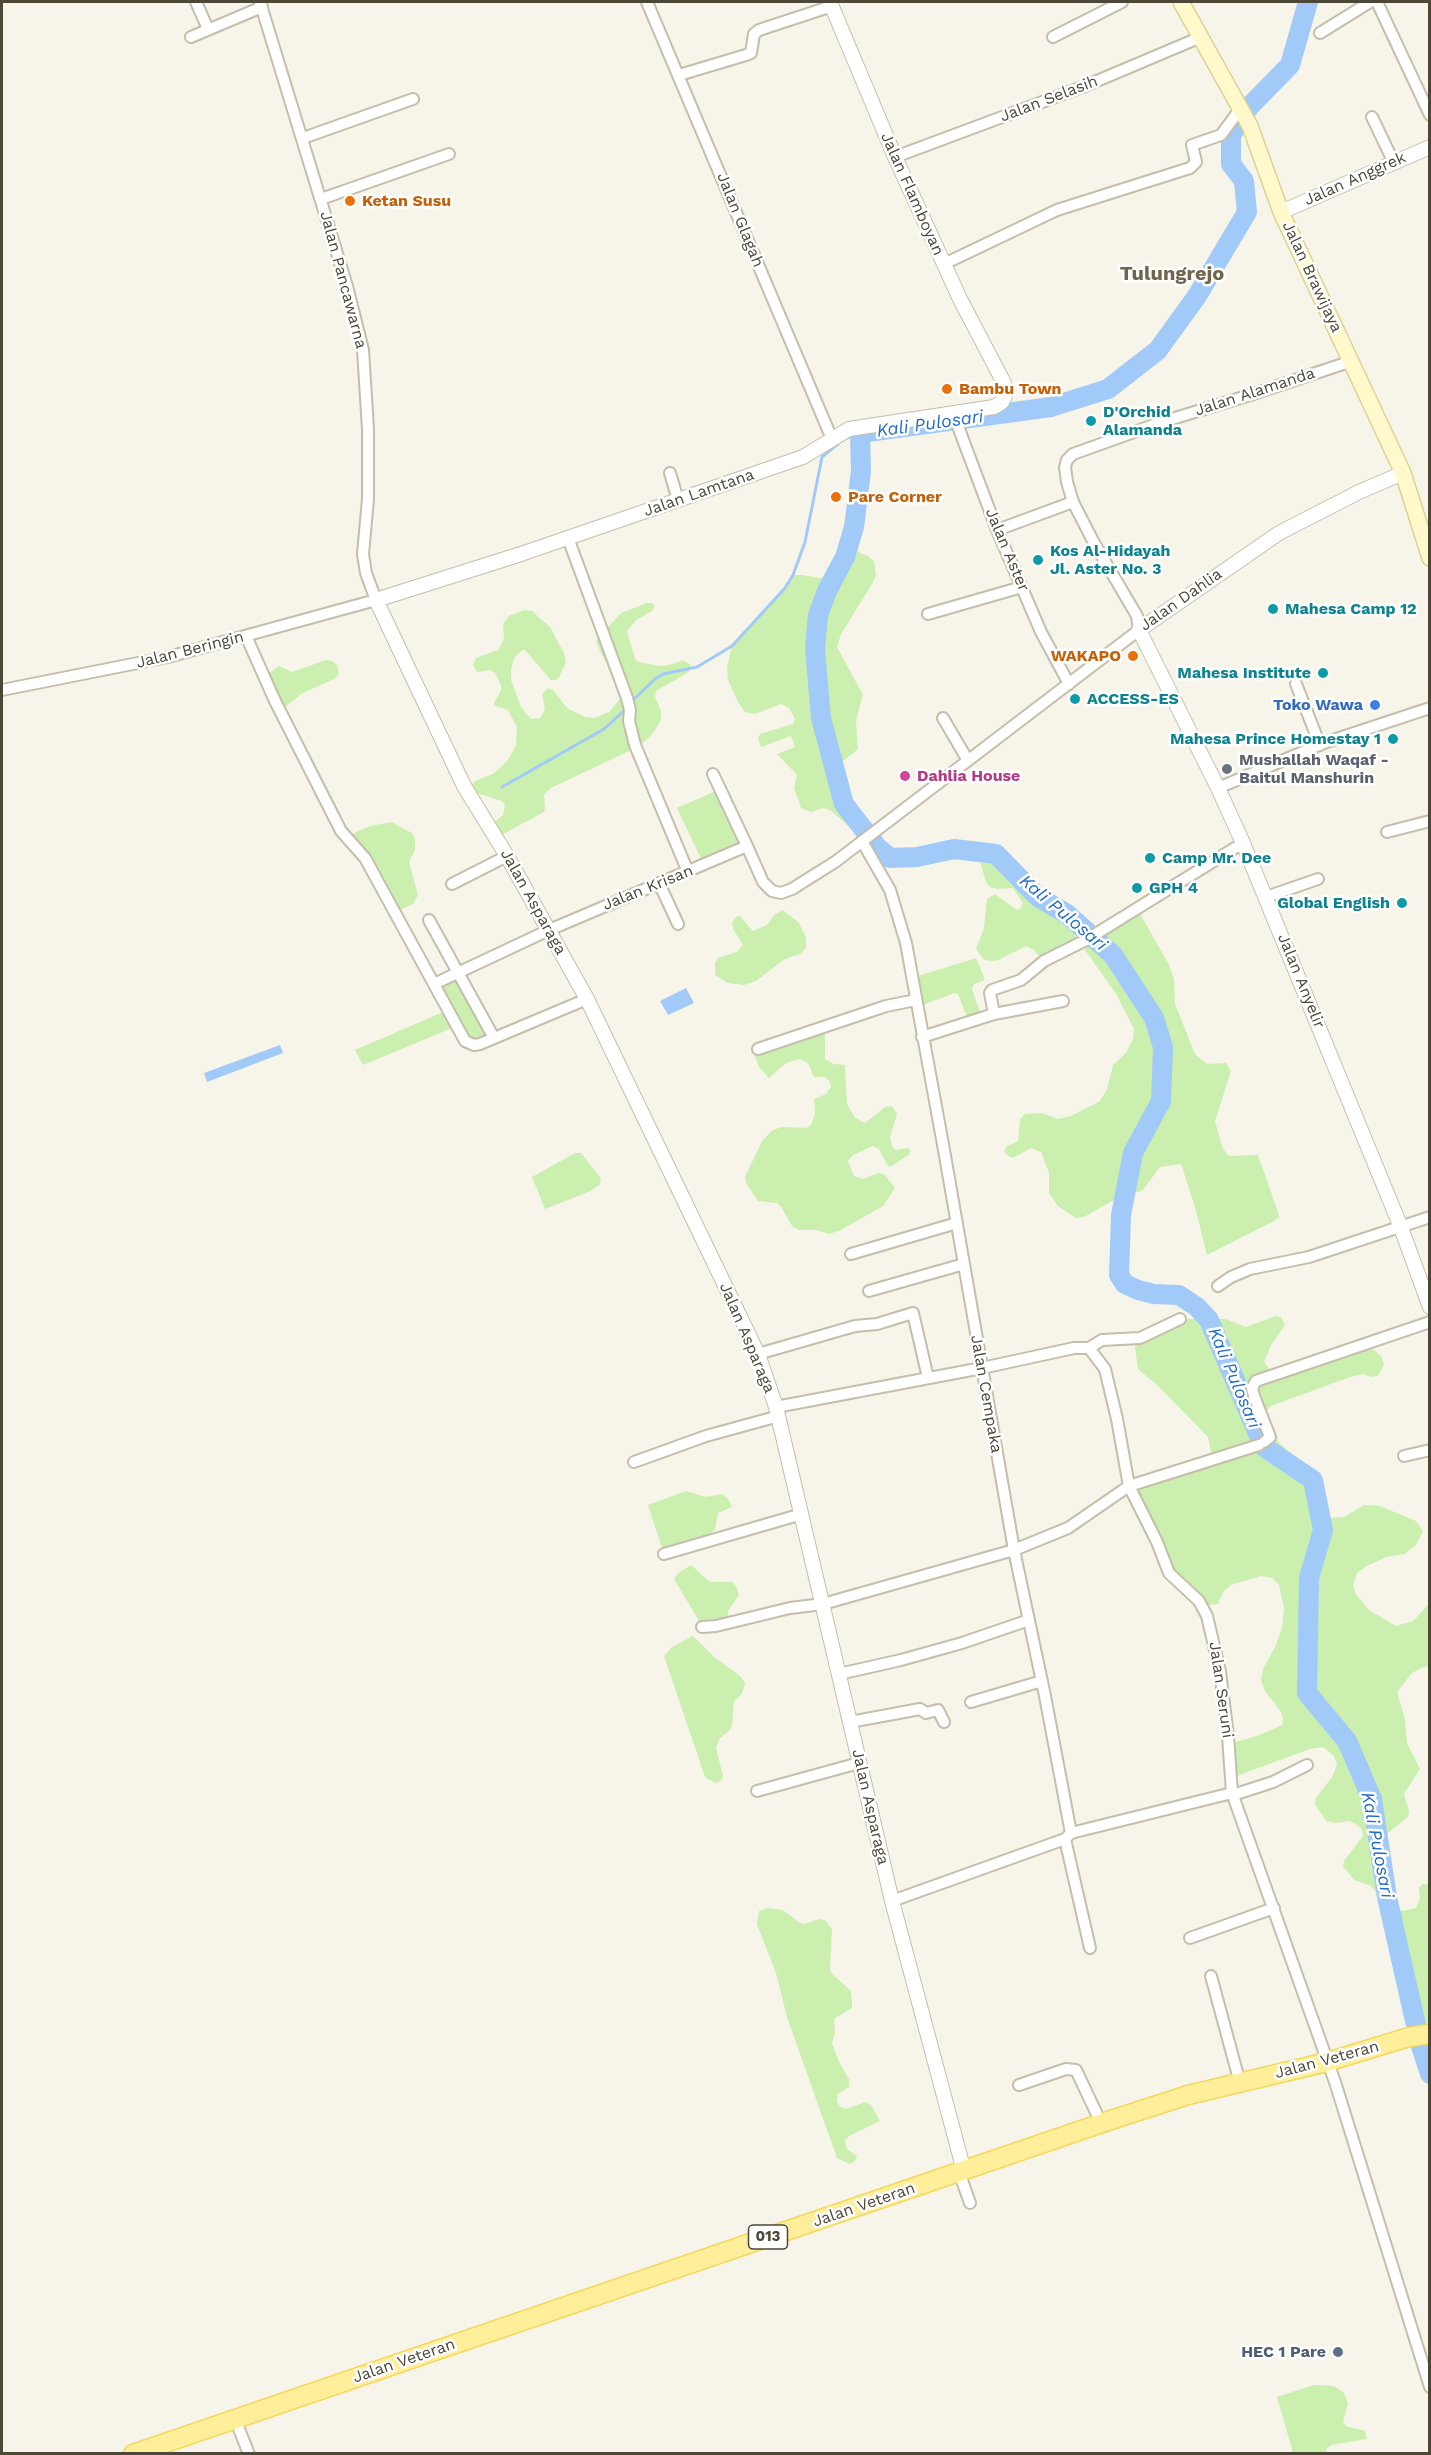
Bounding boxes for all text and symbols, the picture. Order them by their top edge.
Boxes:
street label: Jalan Selasih [997,72,1101,126]
street label: Jalan Flamboyan [876,130,948,258]
street label: Jalan Anggrek [1301,148,1409,210]
street label: Jalan Glagah [712,170,768,270]
place label: Ketan Susu [362,191,451,211]
marker: Ketan Susu [343,194,357,208]
street label: Jalan Pancawarna [315,209,371,351]
street label: Jalan Brawijaya [1278,218,1346,336]
district label: Tulungrejo [1120,262,1224,286]
street label: Jalan Alamanda [1193,364,1317,420]
place label: Bambu Town [959,379,1061,399]
marker: Bambu Town [940,382,954,396]
place label: D'Orchid Alamanda [1103,402,1182,440]
water label: Kali Pulosari [875,406,985,442]
marker: D'Orchid Alamanda [1084,414,1098,428]
street label: Jalan Lamtana [641,465,757,521]
place label: Pare Corner [848,487,942,507]
marker: Pare Corner [829,490,843,504]
street label: Jalan Aster [981,506,1033,594]
place label: Kos Al-Hidayah Jl. Aster No. 3 [1050,541,1170,579]
marker: Kos Al-Hidayah Jl. Aster No. 3 [1031,553,1045,567]
street label: Jalan Dahlia [1136,565,1226,635]
place label: Mahesa Camp 12 [1285,599,1417,619]
marker: Mahesa Camp 12 [1266,602,1280,616]
street label: Jalan Beringin [134,627,246,673]
place label: WAKAPO [1051,646,1121,666]
marker: WAKAPO [1126,649,1140,663]
place label: Mahesa Institute [1177,663,1311,683]
marker: Mahesa Institute [1316,666,1330,680]
place label: ACCESS-ES [1087,689,1179,709]
marker: ACCESS-ES [1068,692,1082,706]
place label: Toko Wawa [1273,695,1363,715]
marker: Toko Wawa [1368,698,1382,712]
place label: Mahesa Prince Homestay 1 [1170,729,1381,749]
marker: Mahesa Prince Homestay 1 [1386,732,1400,746]
place label: Mushallah Waqaf - Baitul Manshurin [1239,750,1389,788]
marker: Mushallah Waqaf - Baitul Manshurin [1220,762,1234,776]
place label: Dahlia House [917,766,1020,786]
marker: Dahlia House [898,769,912,783]
street label: Jalan Asparaga [496,846,570,958]
place label: Camp Mr. Dee [1162,848,1271,868]
marker: Camp Mr. Dee [1143,851,1157,865]
street label: Jalan Krisan [600,861,696,915]
water label: Kali Pulosari [1015,870,1111,956]
place label: GPH 4 [1149,878,1198,898]
marker: GPH 4 [1130,881,1144,895]
place label: Global English [1277,893,1390,913]
marker: Global English [1395,896,1409,910]
street label: Jalan Anyelir [1273,931,1329,1031]
street label: Jalan Asparaga [715,1280,779,1396]
water label: Kali Pulosari [1203,1324,1265,1432]
street label: Jalan Cempaka [966,1333,1006,1455]
street label: Jalan Seruni [1205,1641,1237,1739]
street label: Jalan Asparaga [847,1747,893,1867]
water label: Kali Pulosari [1356,1790,1398,1900]
street label: Jalan Veteran [1273,2037,1381,2083]
street label: Jalan Veteran [810,2179,918,2231]
road number: 013 [748,2225,788,2249]
street label: Jalan Veteran [350,2335,458,2387]
place label: HEC 1 Pare [1241,2342,1326,2362]
marker: HEC 1 Pare [1331,2345,1345,2359]

